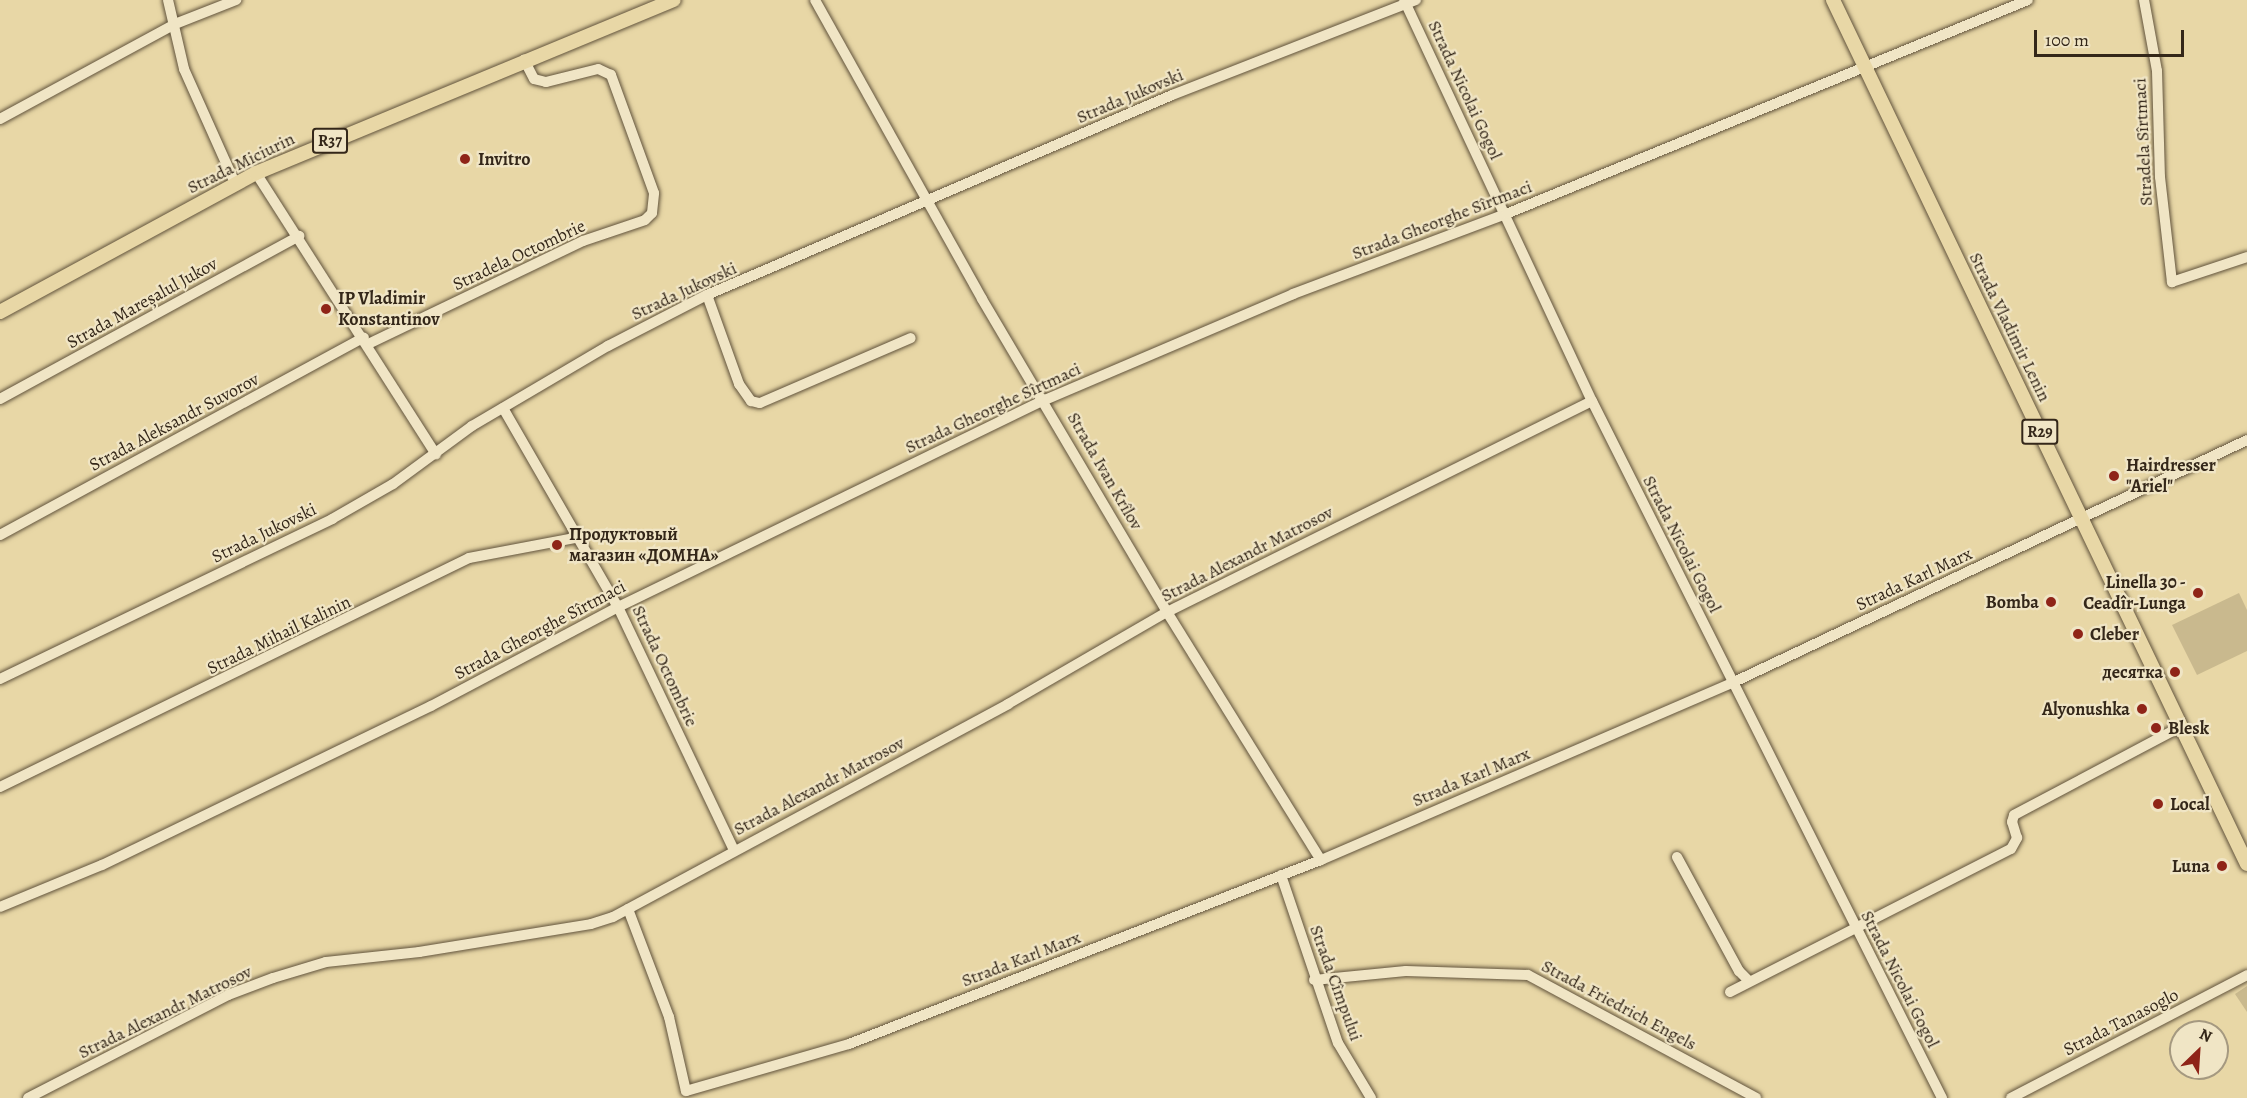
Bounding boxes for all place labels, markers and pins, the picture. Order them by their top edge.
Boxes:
place label: Invitro [478,148,530,170]
marker: Invitro [456,150,474,168]
place label: IP Vladimir Konstantinov [338,288,440,330]
marker: IP Vladimir Konstantinov [319,302,333,316]
place label: Hairdresser "Ariel" [2126,455,2216,498]
marker: Hairdresser "Ariel" [2107,469,2121,483]
place label: Продуктовый магазин «ДОМНА» [569,524,719,566]
marker: Продуктовый магазин «ДОМНА» [550,538,564,552]
place label: Linella 30 - Ceadîr-Lunga [2083,572,2186,614]
marker: Linella 30 - Ceadîr-Lunga [2191,586,2205,600]
place label: Bomba [1986,591,2039,613]
marker: Bomba [2044,595,2058,609]
place label: Cleber [2090,623,2139,645]
marker: Cleber [2071,627,2085,641]
place label: десятка [2102,661,2163,683]
marker: десятка [2168,665,2182,679]
place label: Alyonushka [2042,698,2130,720]
marker: Alyonushka [2135,702,2149,716]
place label: Blesk [2168,717,2209,739]
marker: Blesk [2149,721,2163,735]
place label: Local [2170,793,2210,815]
marker: Local [2151,797,2165,811]
place label: Luna [2172,855,2210,877]
marker: Luna [2215,859,2229,873]

